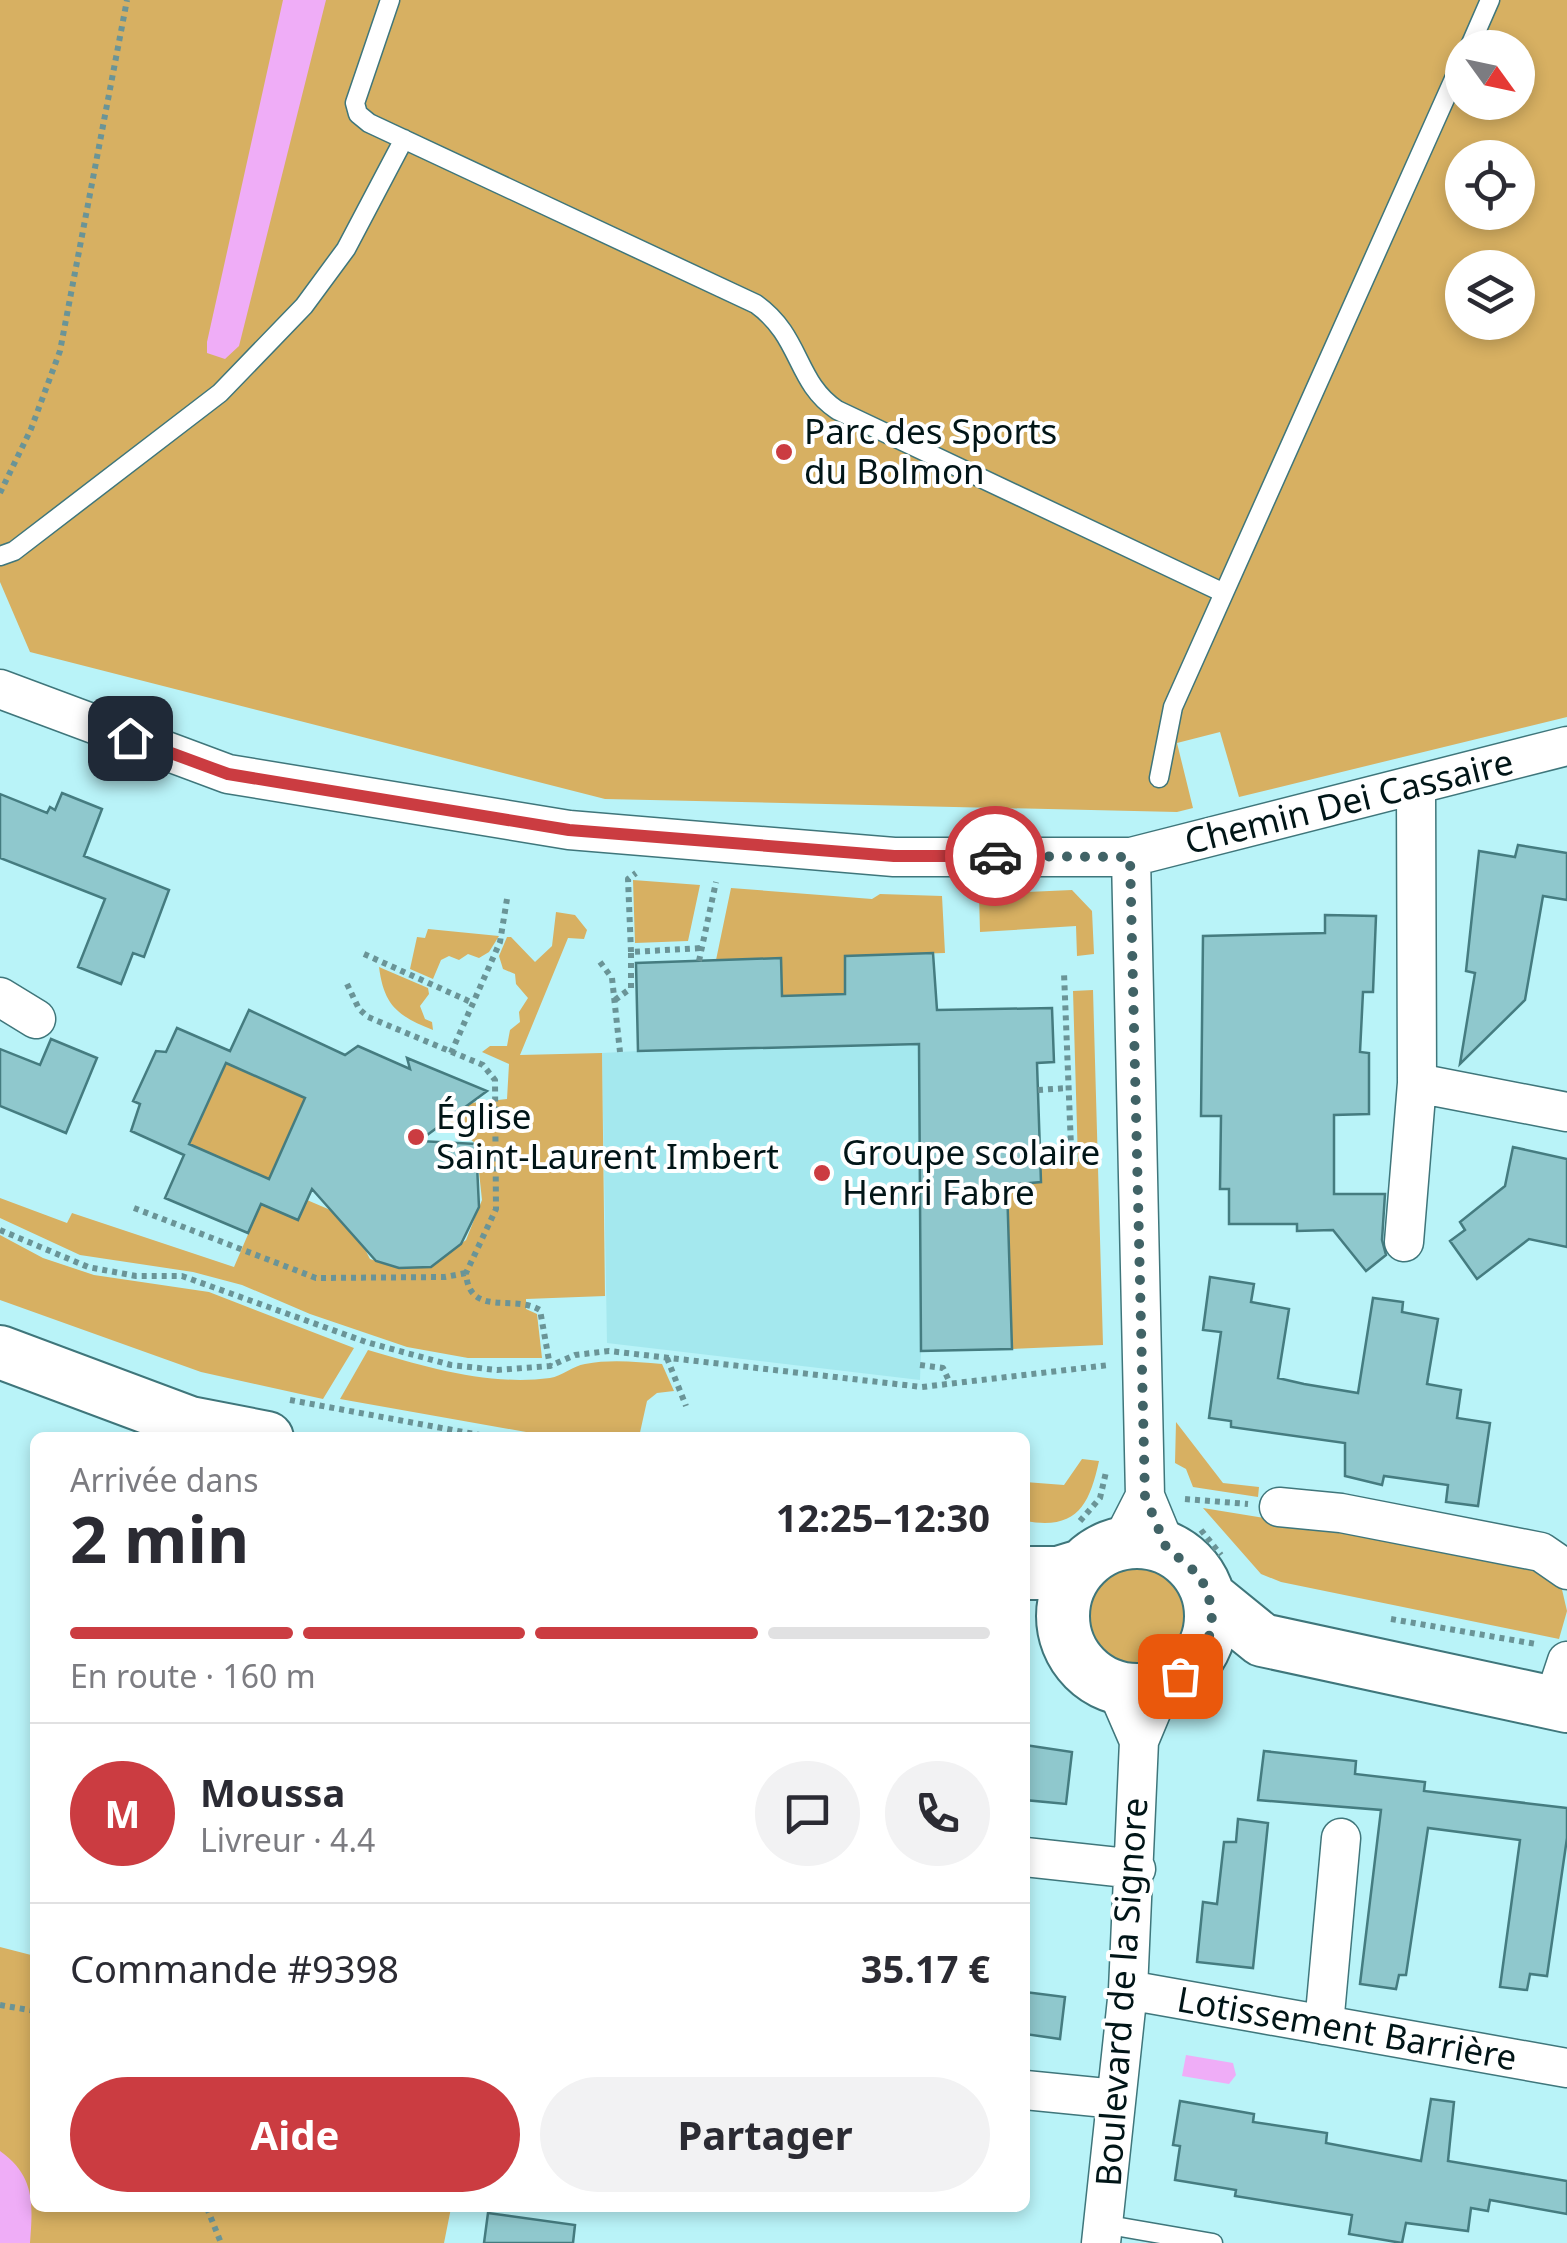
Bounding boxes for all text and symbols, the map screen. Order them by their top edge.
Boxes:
north arrow [1445,30,1535,120]
map controls [1445,30,1535,340]
button: locate [1445,140,1535,230]
button: layers [1445,250,1535,340]
place label: Parc des Sports du Bolmon [804,407,1057,494]
marker: Parc des Sports du Bolmon [773,441,795,463]
pin [88,696,173,781]
icon: home [103,711,158,766]
street label: Chemin Dei Cassaire [1180,737,1518,864]
courier [945,806,1045,906]
icon: car [968,829,1023,884]
place label: Église Saint-Laurent Imbert [436,1092,779,1179]
marker: Église Saint-Laurent Imbert [405,1126,427,1148]
place label: Groupe scolaire Henri Fabre [842,1128,1100,1215]
marker: Groupe scolaire Henri Fabre [811,1162,833,1184]
text: Arrivée dans [70,1458,259,1501]
text: 12:25–12:30 [776,1491,990,1543]
text: 2 min [70,1494,249,1582]
pin [1138,1634,1223,1719]
icon: bag [1153,1649,1208,1704]
text: En route · 160 m [70,1654,316,1697]
button: chat [755,1761,860,1866]
button: phone [885,1761,990,1866]
text: Moussa [200,1766,345,1818]
text: M [105,1787,140,1839]
street label: Boulevard de la Signore [1083,1796,1158,2188]
text: Livreur · 4.4 [200,1818,375,1861]
text: Commande #9398 [70,1942,399,1994]
text: 35.17 € [861,1942,990,1994]
street label: Lotissement Barrière [1174,1975,1521,2081]
button: Aide [70,2077,520,2192]
button: Partager [540,2077,990,2192]

